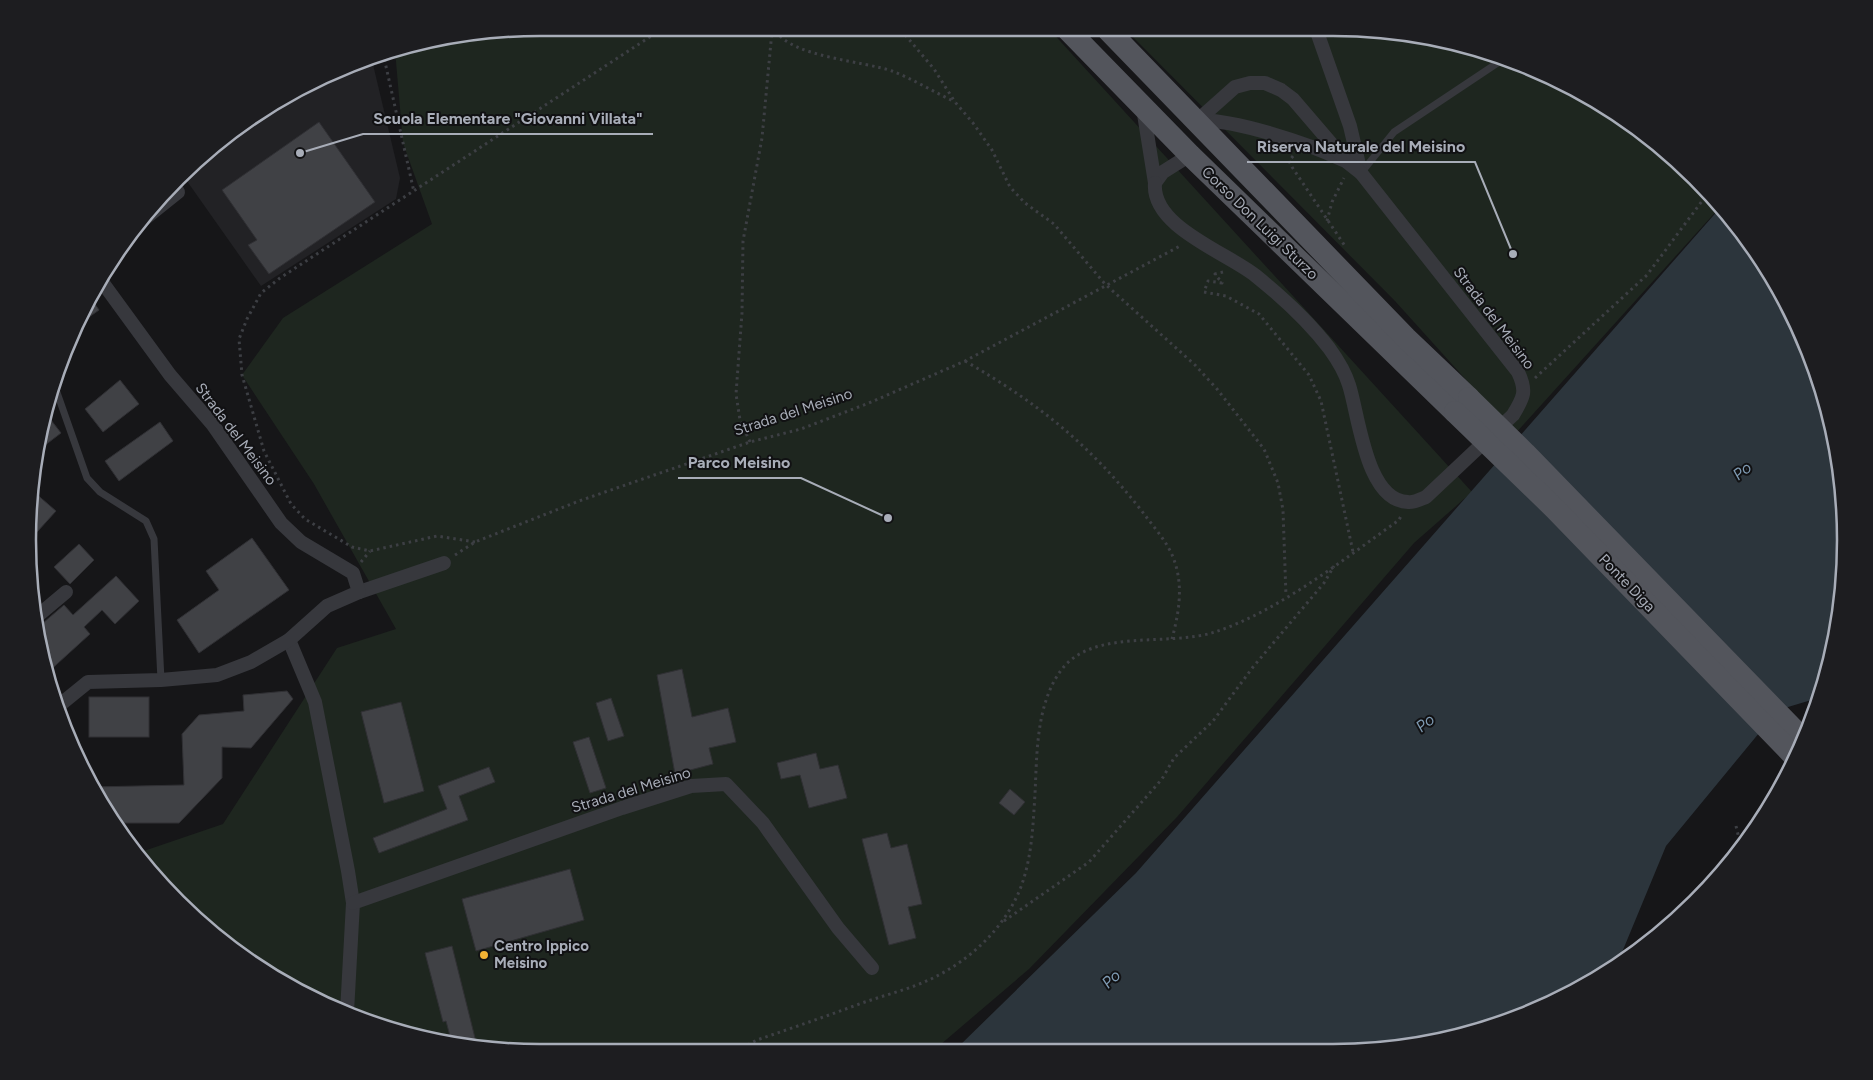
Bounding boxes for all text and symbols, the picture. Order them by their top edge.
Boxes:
callout: Scuola Elementare "Giovanni Villata" [363,103,653,134]
text: Scuola Elementare "Giovanni Villata" [373,109,643,128]
callout: Riserva Naturale del Meisino [1247,131,1475,162]
text: Riserva Naturale del Meisino [1257,137,1465,156]
street label: Corso Don Luigi Sturzo [1198,163,1322,284]
street label: Strada del Meisino [1450,263,1539,373]
street label: Strada del Meisino [192,379,281,489]
street label: Strada del Meisino [731,384,855,440]
callout: Parco Meisino [678,447,801,478]
text: Parco Meisino [688,453,790,472]
water label: Po [1729,458,1755,484]
street label: Ponte Diga [1595,550,1659,616]
water label: Po [1412,710,1438,736]
street label: Strada del Meisino [569,763,693,817]
place label: Centro Ippico Meisino [494,937,589,972]
marker: Centro Ippico Meisino [478,949,490,961]
water label: Po [1098,966,1124,992]

